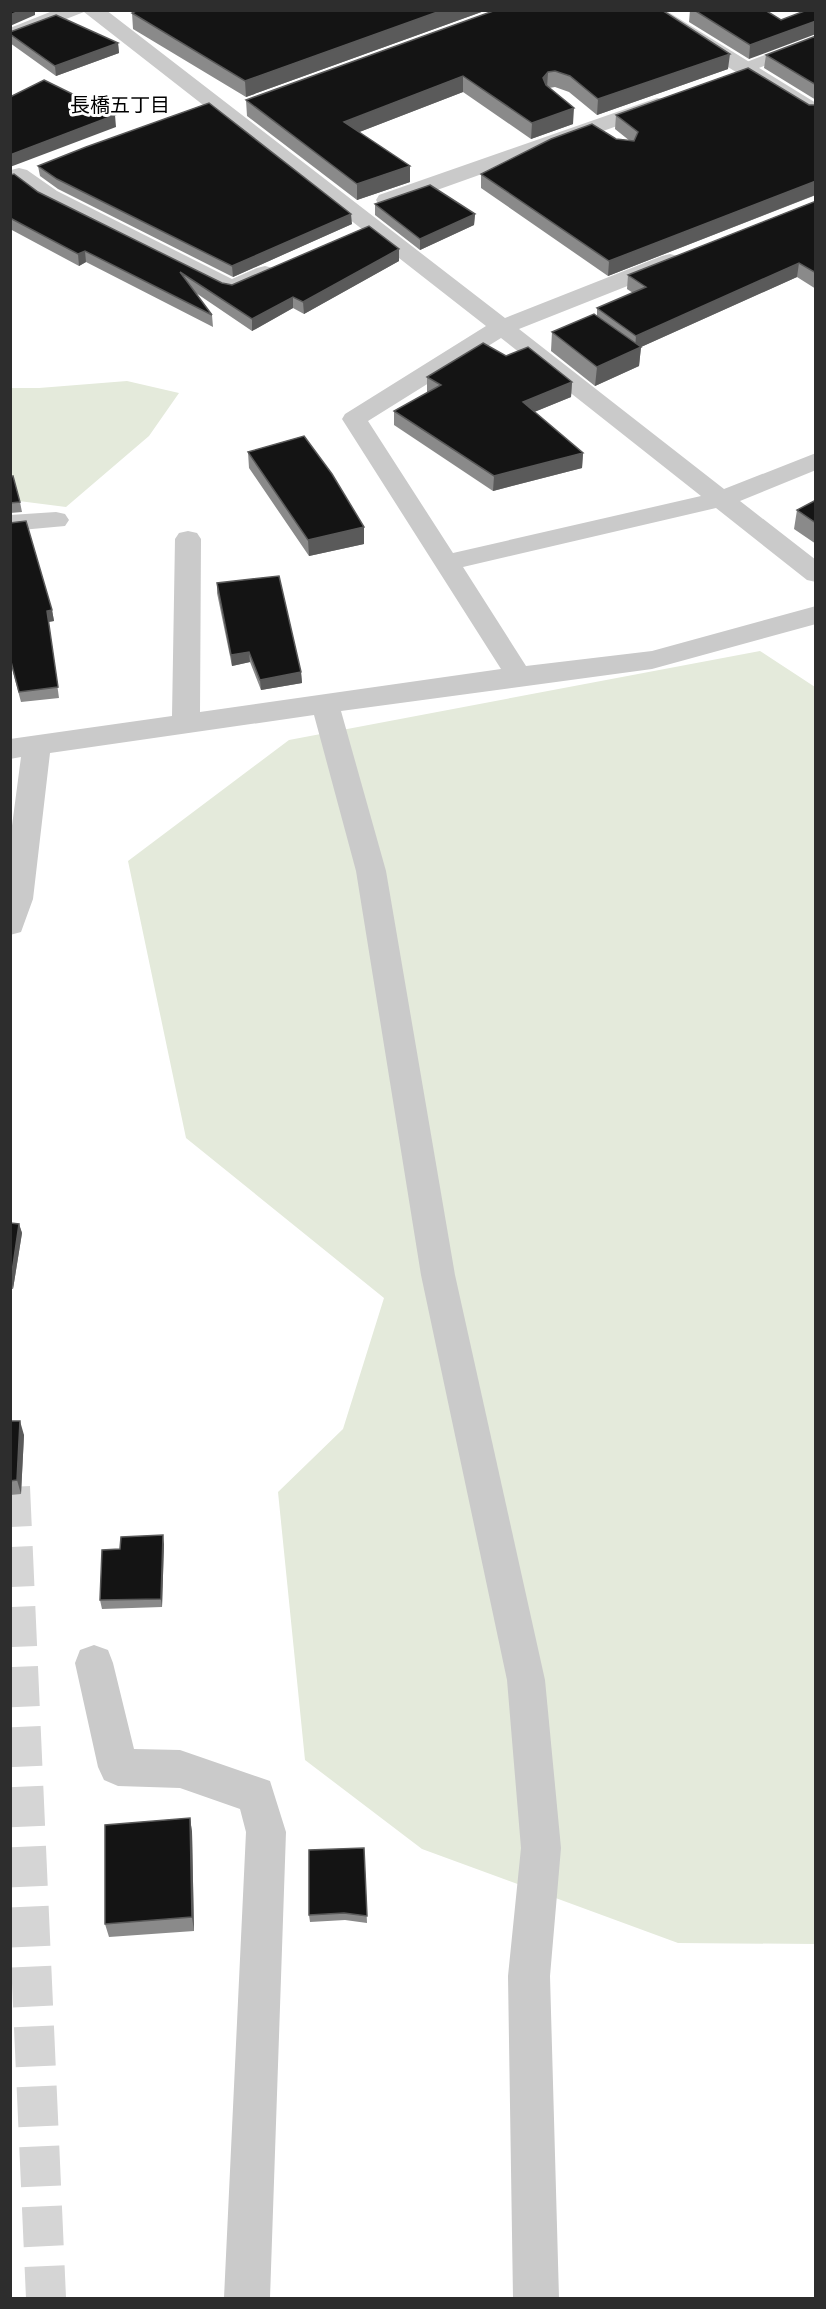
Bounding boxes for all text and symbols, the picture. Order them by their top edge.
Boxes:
district label: 長橋五丁目 [70,89,170,120]

